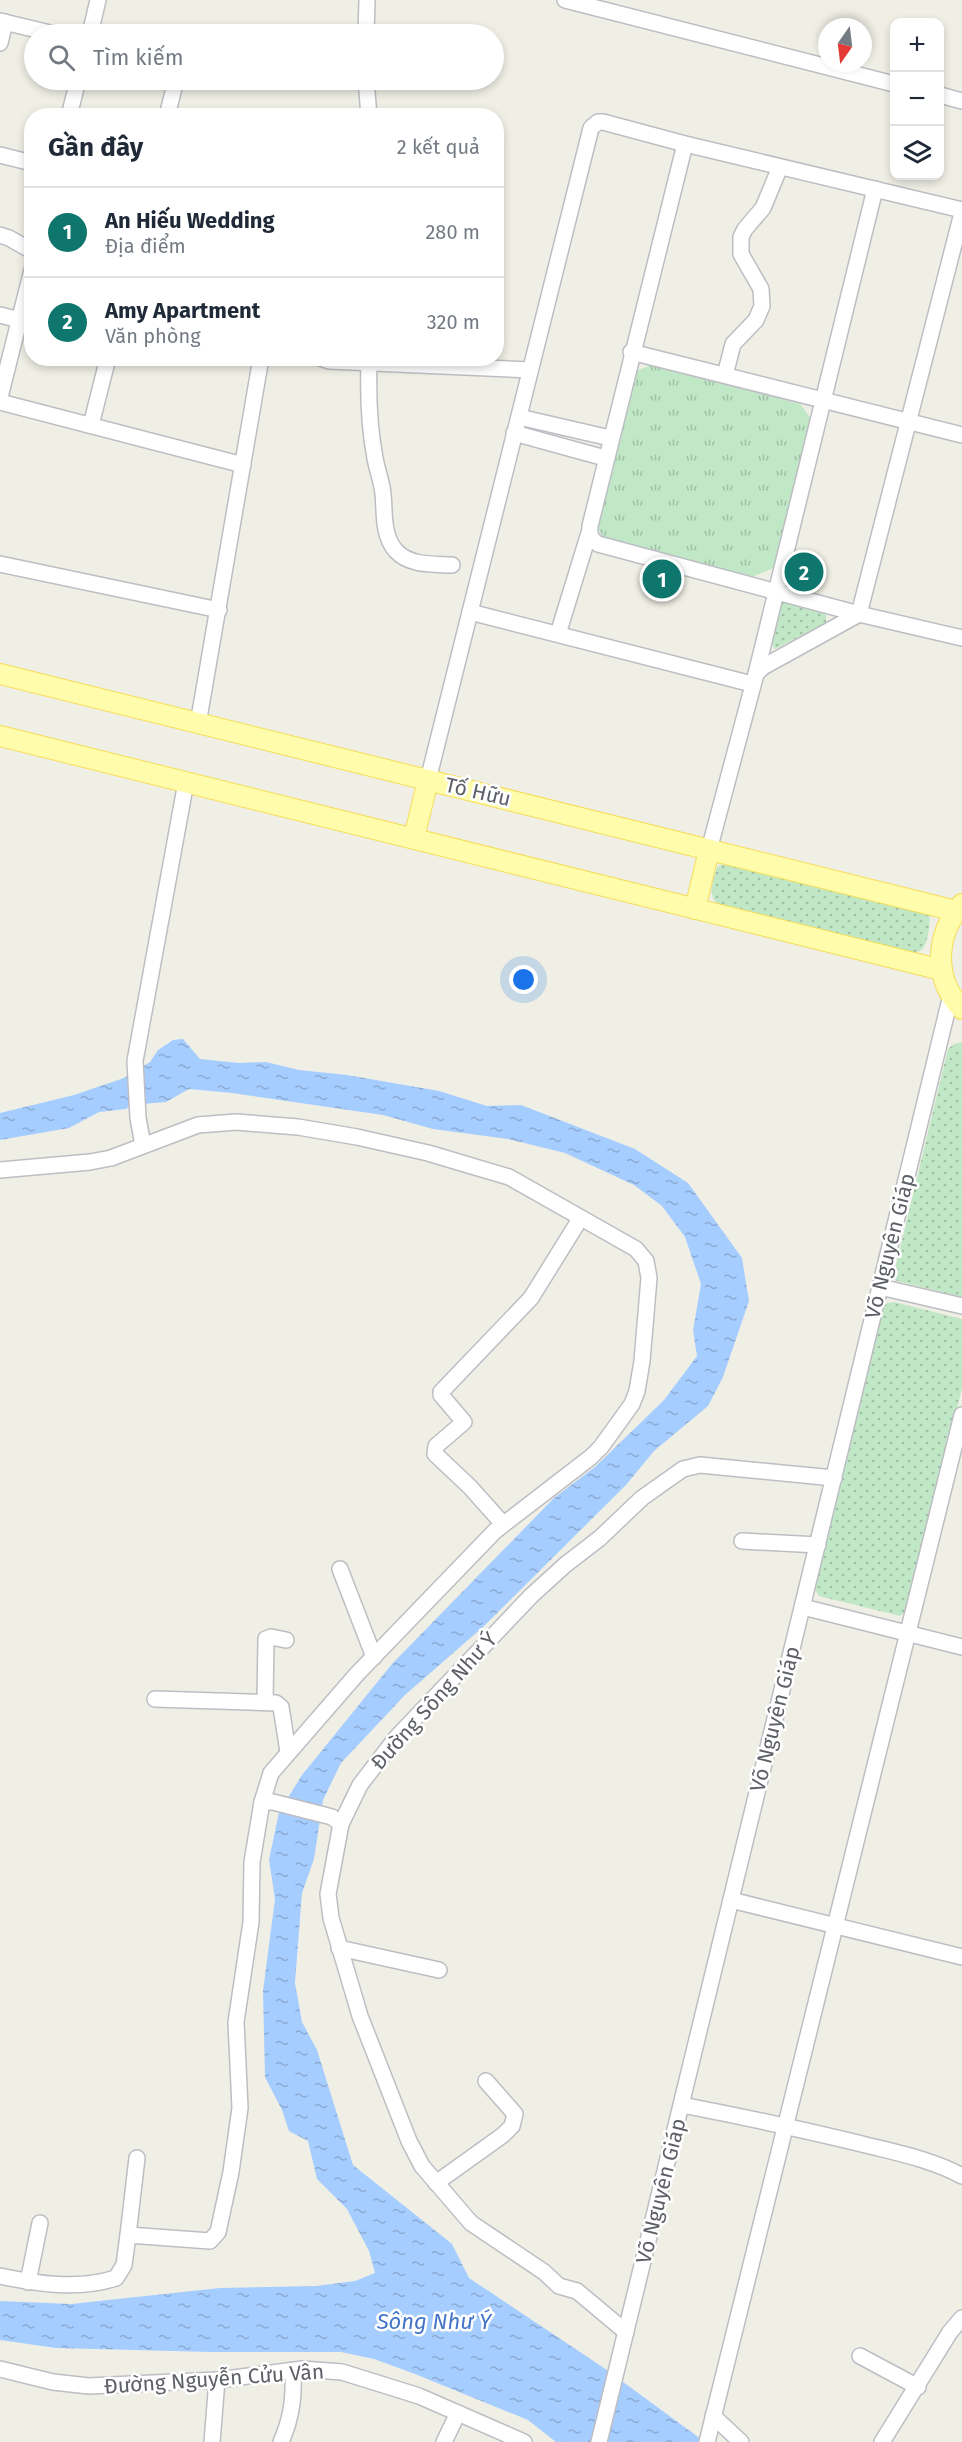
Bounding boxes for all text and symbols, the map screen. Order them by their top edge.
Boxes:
north arrow [818,18,872,72]
map controls [890,18,944,180]
button: + [890,18,944,72]
search box [24,24,504,90]
icon: search [45,41,78,74]
text: Tìm kiếm [93,44,184,71]
button: − [890,72,944,126]
button: layers [890,126,944,180]
text: Gần đây [48,132,143,163]
text: 2 kết quả [397,135,480,159]
text: An Hiếu Wedding [105,207,275,234]
text: 1 [63,220,72,244]
text: 280 m [425,220,480,244]
text: Địa điểm [105,234,186,258]
text: Amy Apartment [105,297,260,324]
text: 2 [62,310,73,334]
text: 320 m [427,310,480,334]
text: Văn phòng [105,324,201,348]
pin: 2 [784,550,824,594]
pin: 1 [642,556,682,602]
street label: Tố Hữu [443,772,513,812]
your location [509,965,538,994]
street label: Võ Nguyên Giáp [859,1171,921,1321]
street label: Đường Sông Như Ý [365,1627,503,1775]
street label: Võ Nguyên Giáp [744,1644,806,1794]
street label: Võ Nguyên Giáp [630,2116,692,2266]
water label: Sông Như Ý [376,2308,493,2335]
street label: Đường Nguyễn Cửu Vân [103,2358,325,2400]

